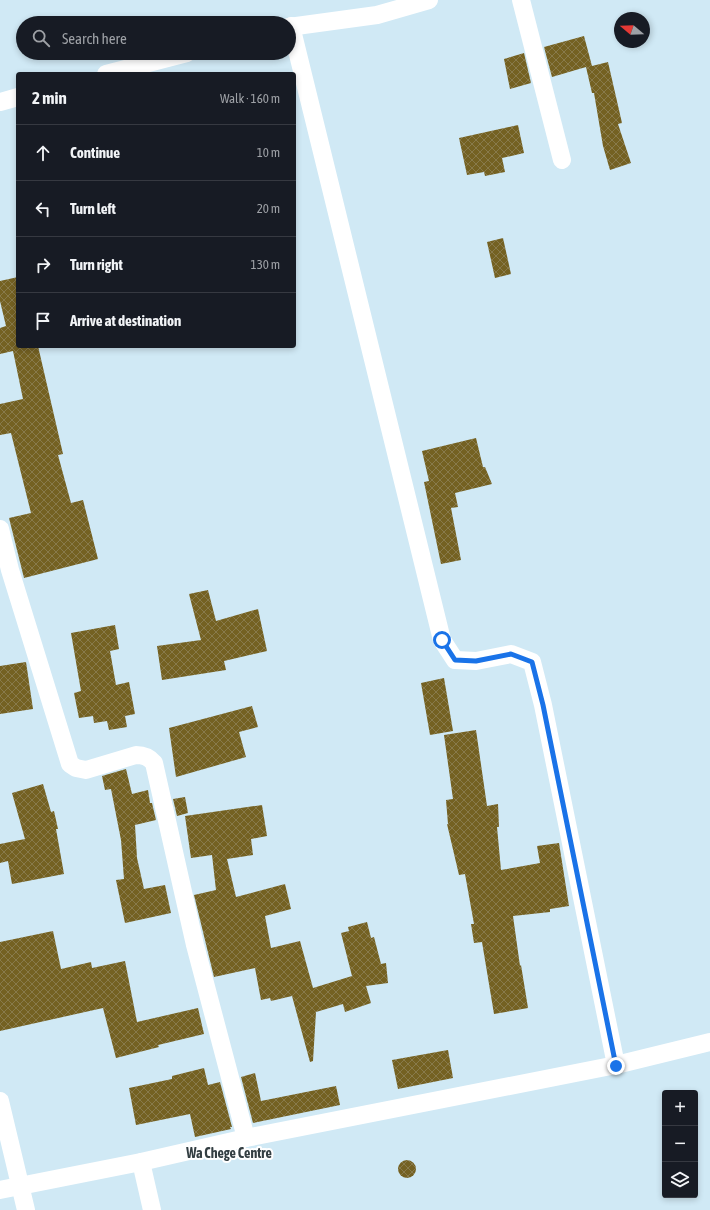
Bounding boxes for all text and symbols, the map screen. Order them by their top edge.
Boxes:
north arrow [614,12,650,48]
search box [16,16,296,60]
icon: search [30,27,52,49]
text: Search here [62,30,127,47]
text: 2 min [32,88,67,108]
text: Walk · 160 m [220,91,280,106]
icon: ahead [32,142,54,164]
text: Continue [70,144,120,161]
text: 10 m [257,145,280,160]
icon: left [32,198,54,220]
text: Turn left [70,200,116,217]
text: 20 m [257,201,280,216]
icon: right [32,254,54,276]
text: Turn right [70,256,123,273]
text: 130 m [251,257,280,272]
icon: arrive [32,310,54,332]
text: Arrive at destination [70,312,181,329]
route start [433,631,451,649]
route end [607,1057,625,1075]
map controls [662,1090,698,1198]
button: + [662,1090,698,1126]
button: − [662,1126,698,1162]
district label: Wa Chege Centre [185,1145,272,1161]
button: layers [662,1162,698,1198]

